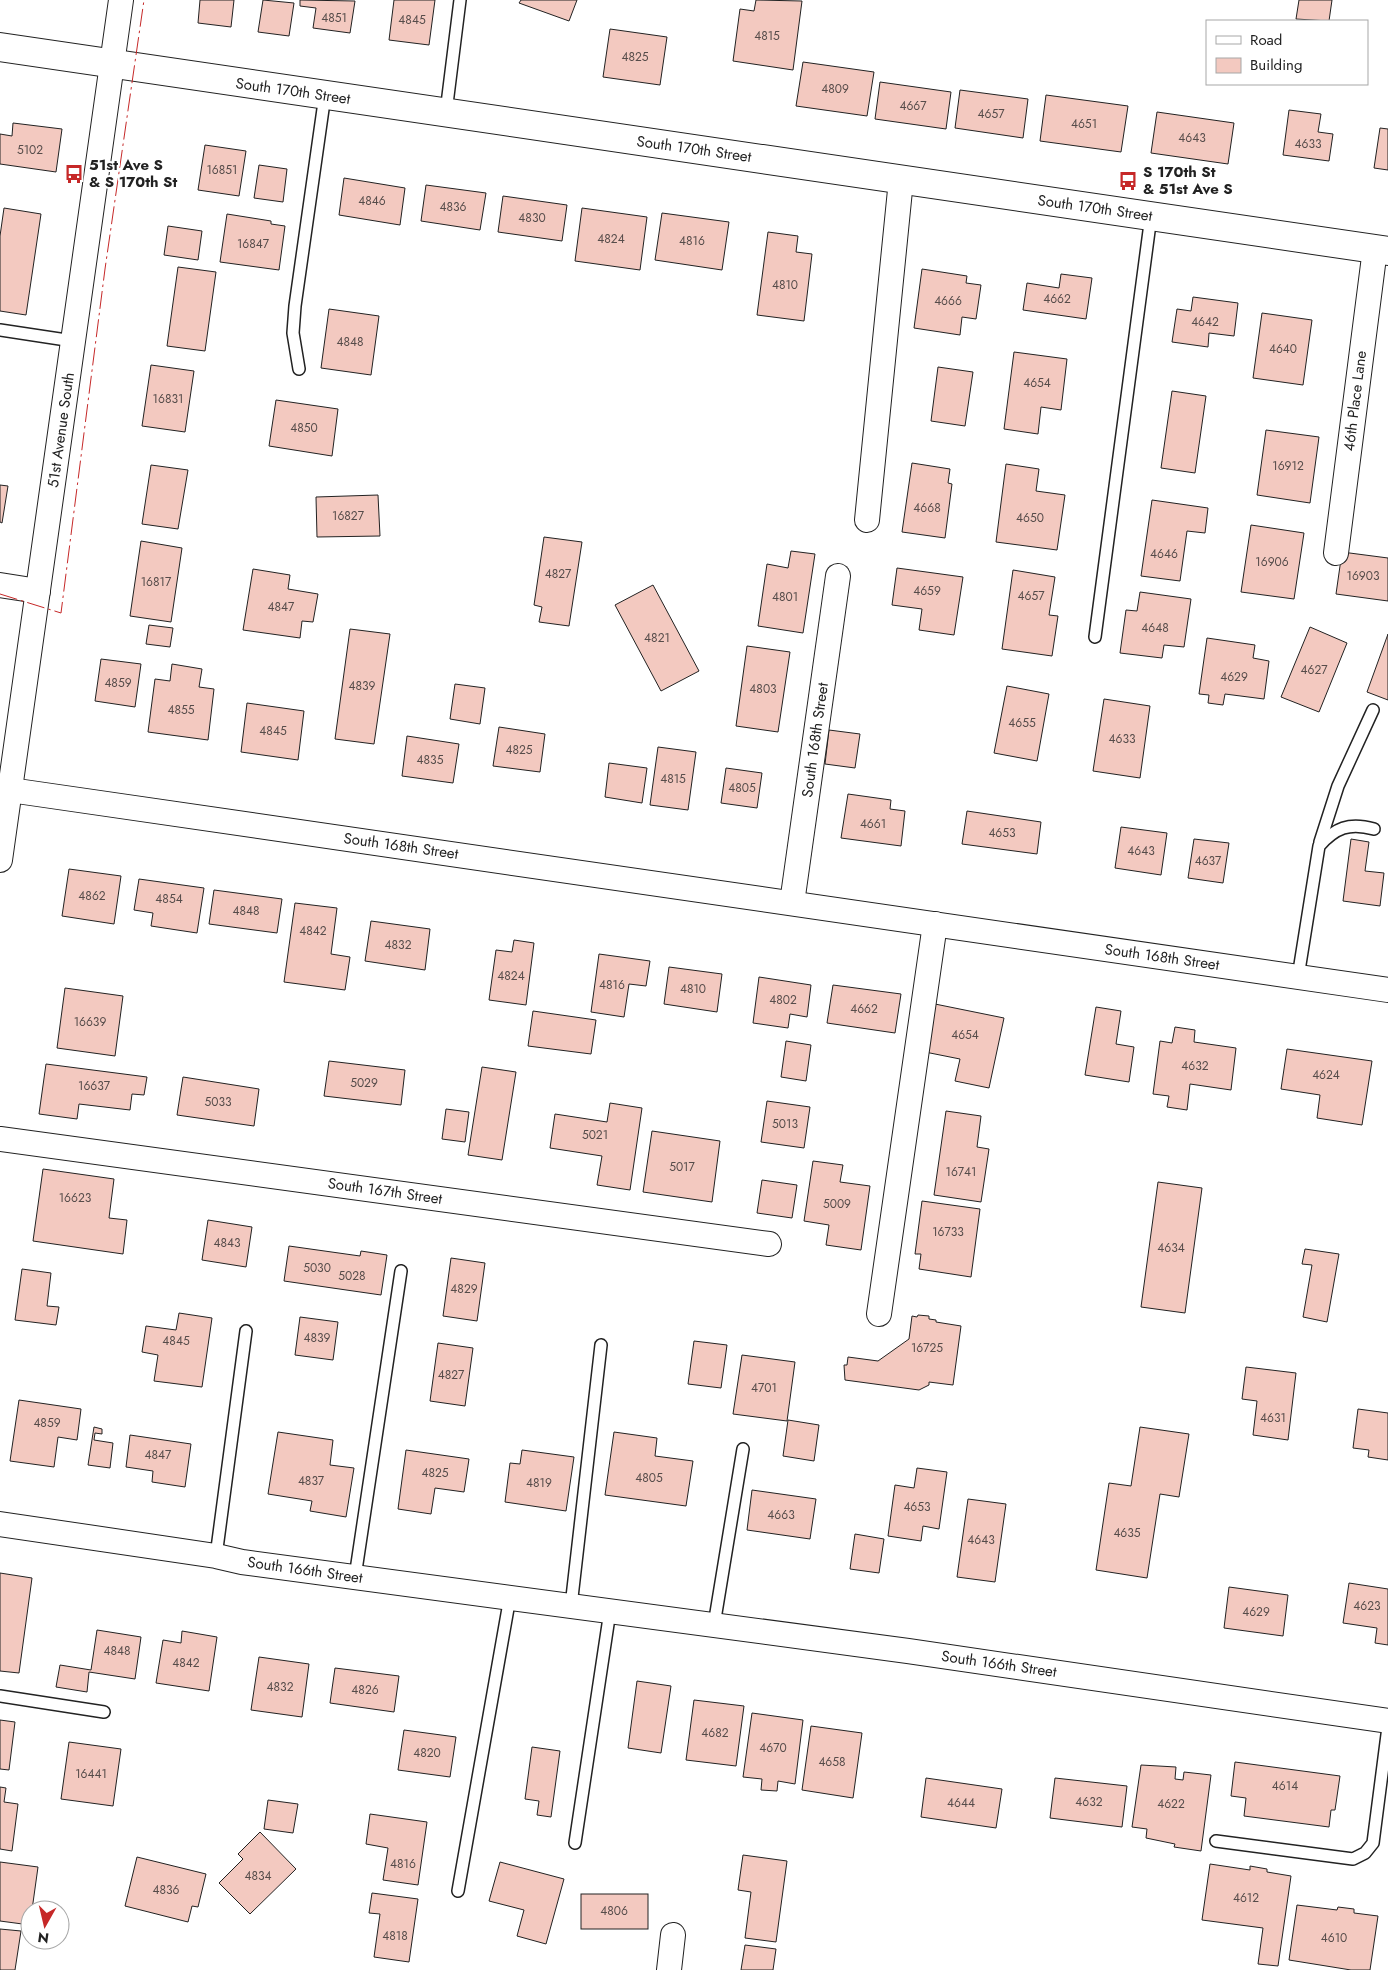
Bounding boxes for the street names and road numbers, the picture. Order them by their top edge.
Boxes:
street label: South 170th Street [234,72,352,110]
street label: South 170th Street [635,130,753,168]
street label: South 170th Street [1036,189,1154,227]
street label: 46th Place Lane [1338,349,1372,453]
street label: 51st Avenue South [42,371,80,489]
street label: South 168th Street [796,681,834,799]
street label: South 168th Street [342,827,460,865]
street label: South 168th Street [1103,938,1221,976]
street label: South 167th Street [326,1172,444,1210]
street label: South 166th Street [246,1551,364,1589]
street label: South 166th Street [940,1645,1058,1683]

